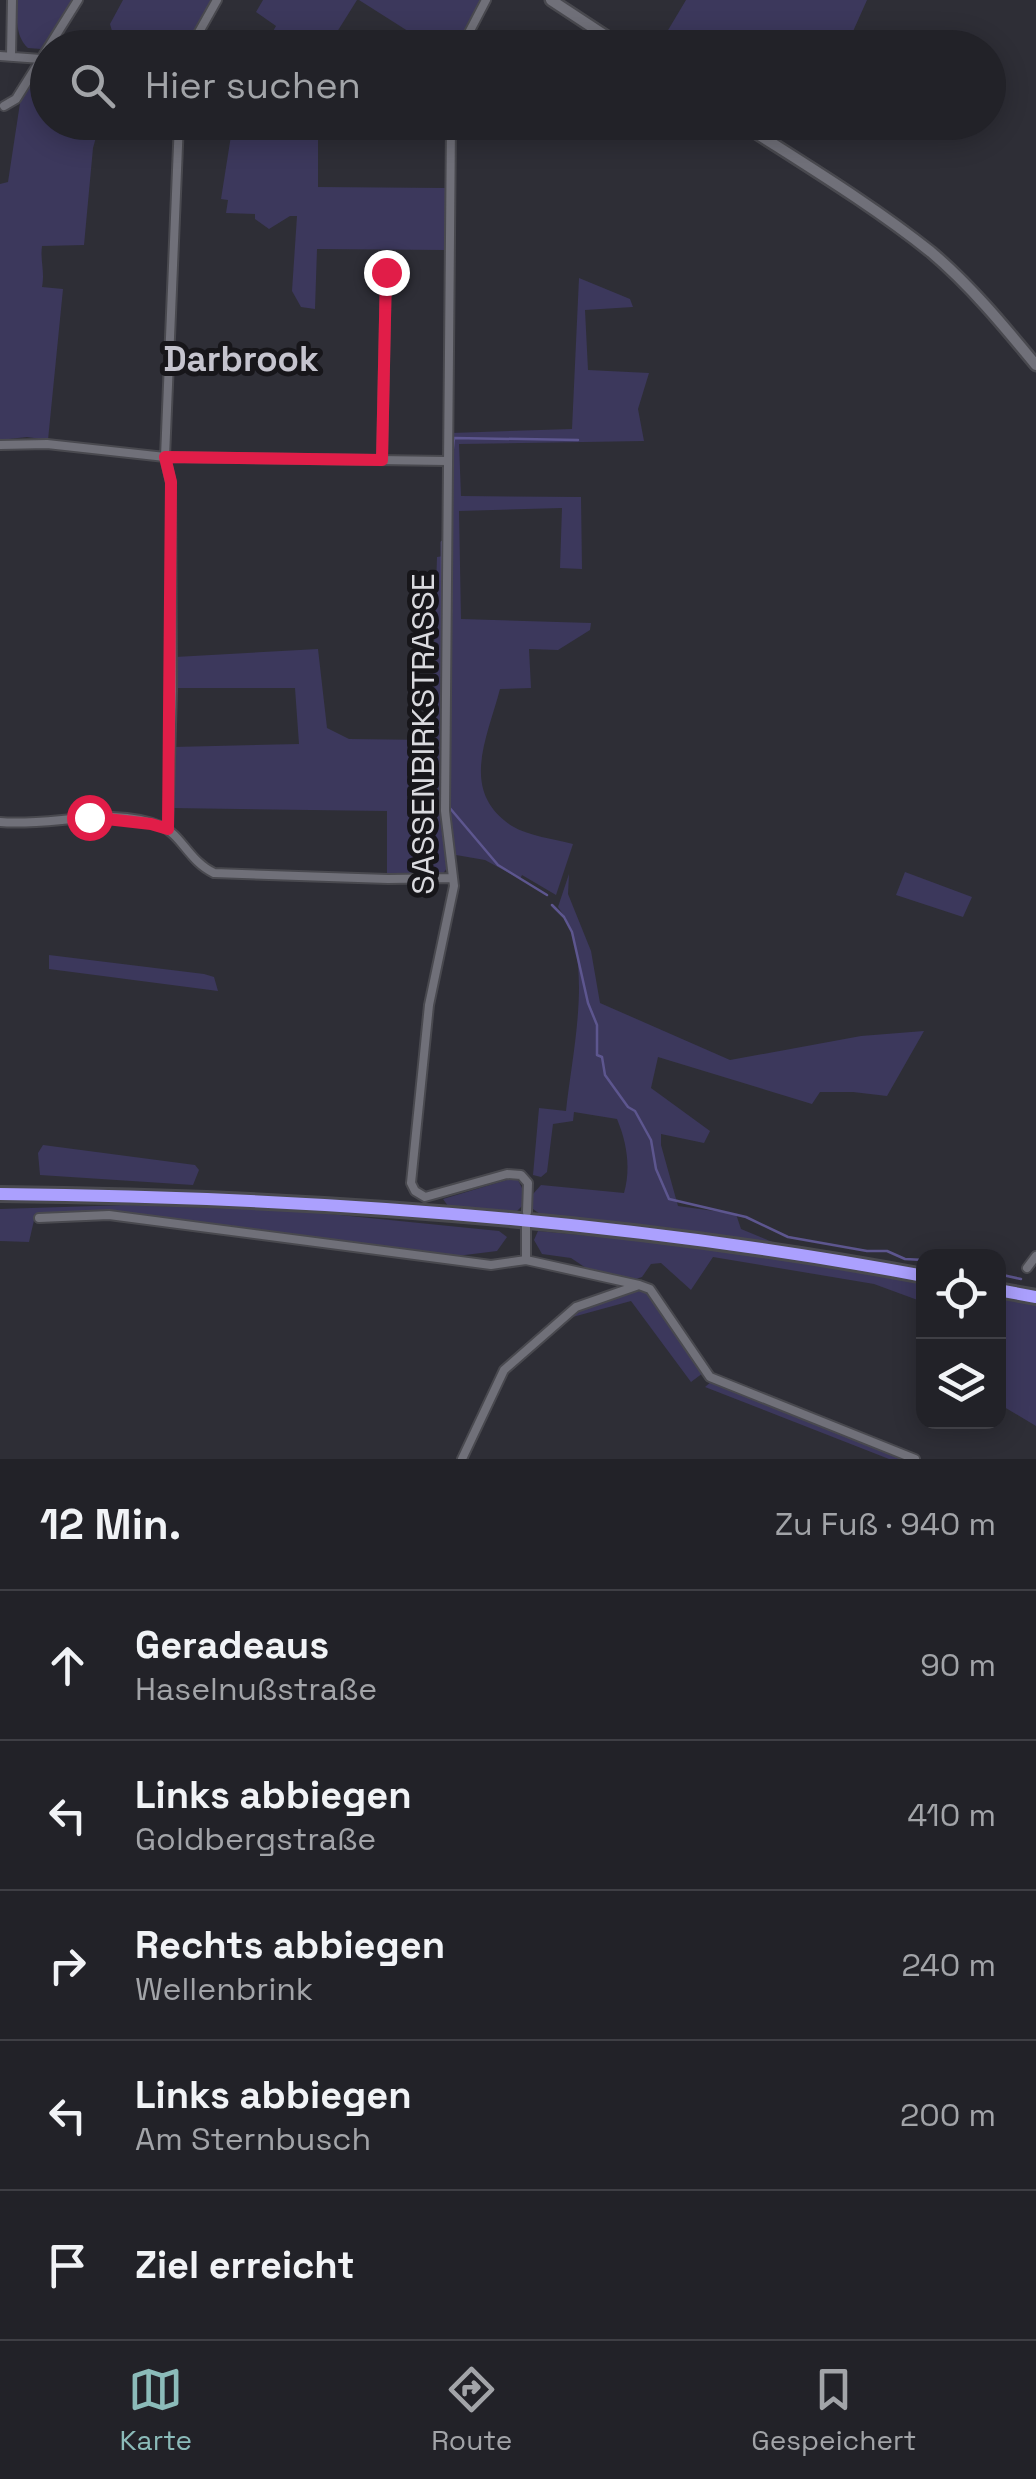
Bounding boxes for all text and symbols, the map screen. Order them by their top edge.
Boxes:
search box [30,30,1006,140]
icon: search [65,58,120,113]
text: Hier suchen [145,61,361,109]
route end [364,250,410,296]
district label: Darbrook [163,337,319,381]
street label: SASSENBIRKSTRASSE [403,573,443,895]
route start [67,795,113,841]
map controls [916,1249,1006,1429]
button: locate [916,1249,1006,1339]
button: layers [916,1339,1006,1429]
text: 12 Min. [40,1498,181,1551]
text: Zu Fuß · 940 m [775,1504,996,1544]
text: Geradeaus [135,1621,329,1669]
icon: ahead [40,1638,95,1693]
text: 90 m [920,1645,996,1685]
text: Haselnußstraße [135,1669,377,1709]
text: Links abbiegen [135,1771,412,1819]
icon: left [40,1788,95,1843]
text: 410 m [907,1795,996,1835]
text: Goldbergstraße [135,1819,376,1859]
text: Rechts abbiegen [135,1921,445,1969]
icon: right [40,1938,95,1993]
text: 240 m [901,1945,996,1985]
text: Wellenbrink [135,1969,313,2009]
text: Links abbiegen [135,2071,412,2119]
icon: left [40,2088,95,2143]
text: 200 m [900,2095,996,2135]
text: Am Sternbusch [135,2119,371,2159]
icon: arrive [40,2238,95,2293]
text: Ziel erreicht [135,2241,355,2289]
tab: Karte [120,2362,192,2458]
tab: Route [431,2362,512,2458]
tab: Gespeichert [751,2362,916,2458]

